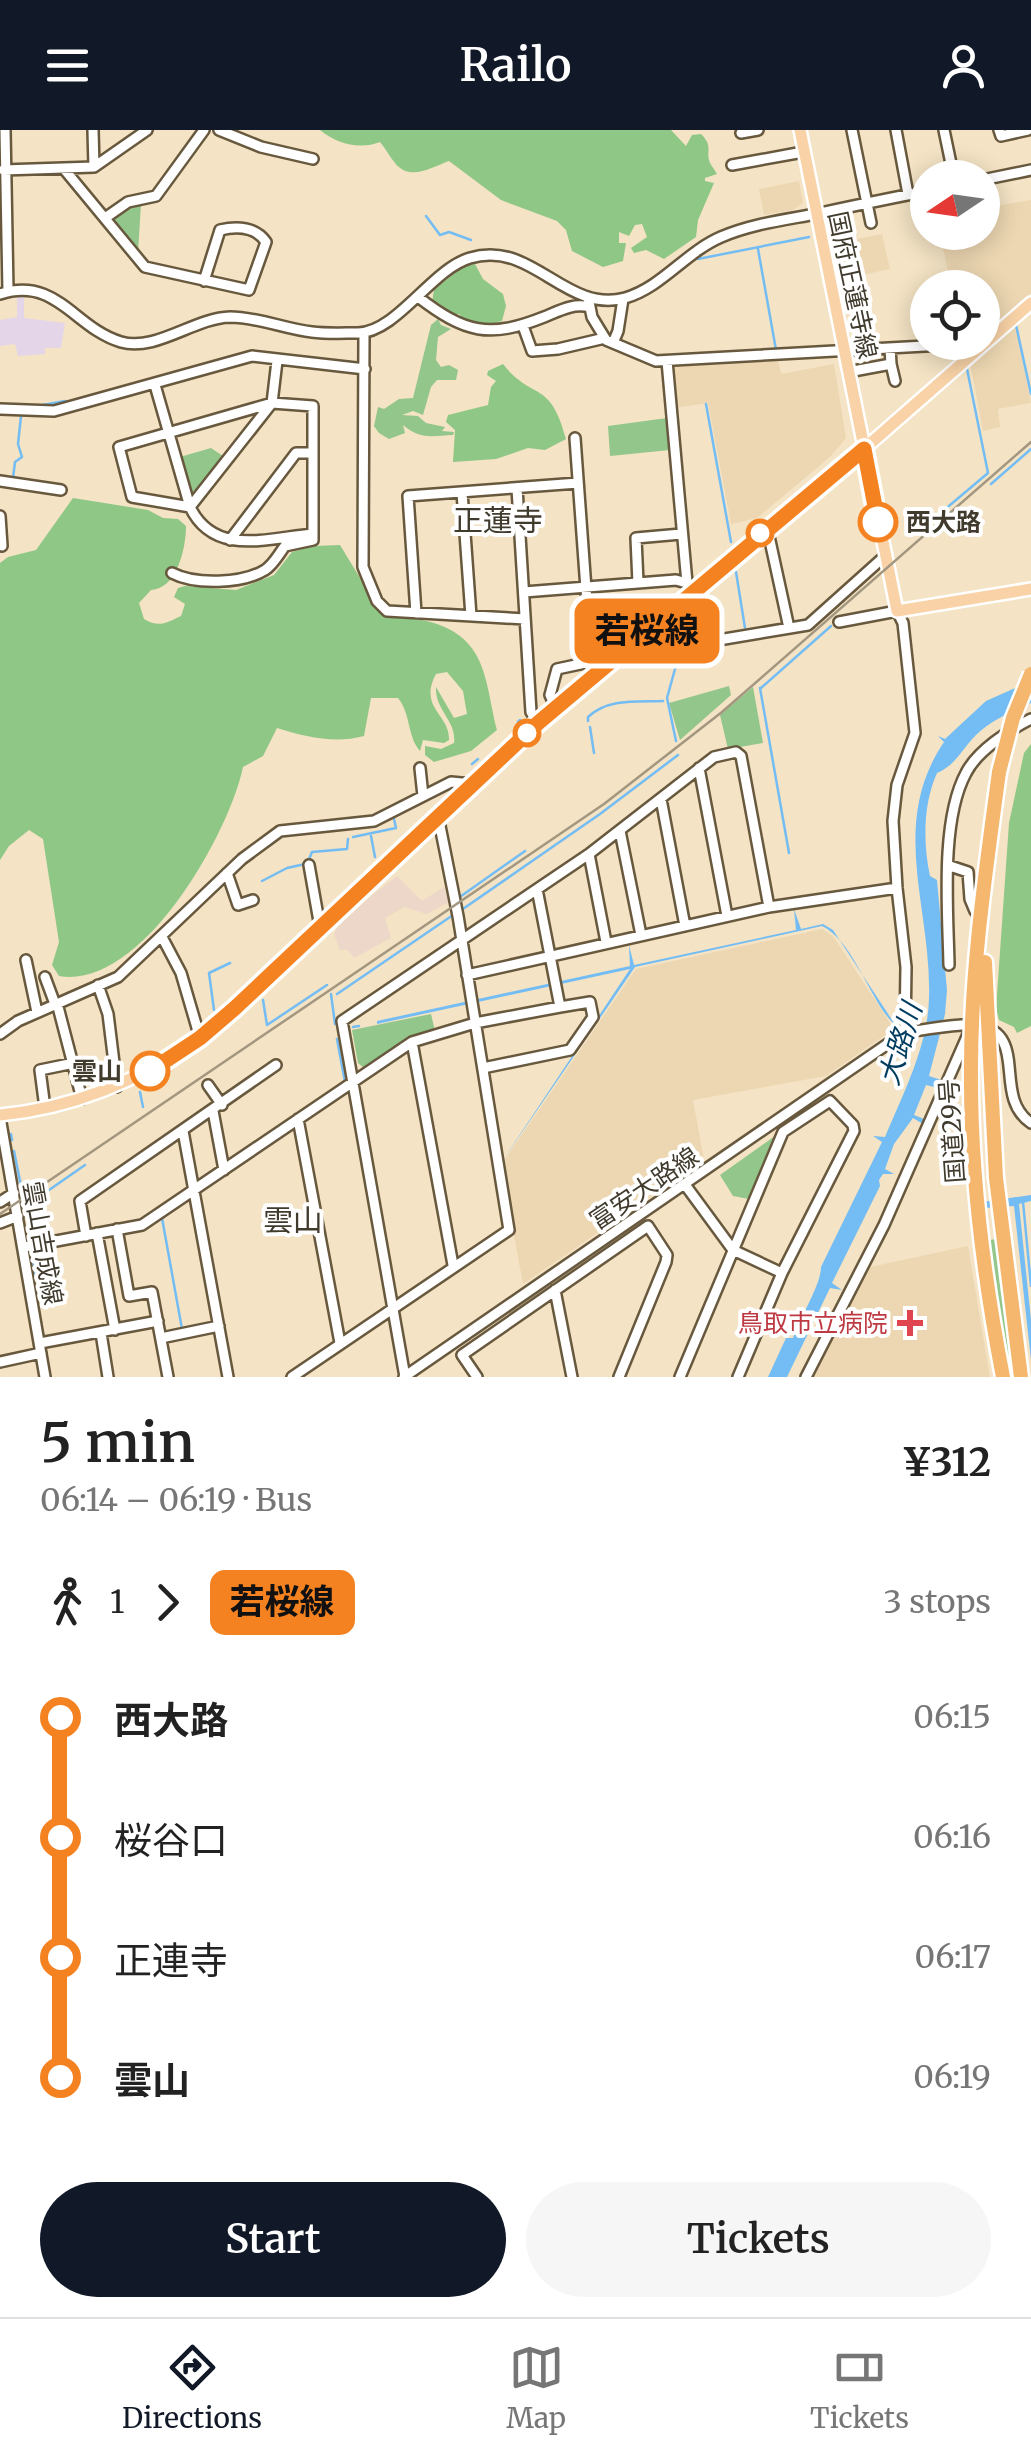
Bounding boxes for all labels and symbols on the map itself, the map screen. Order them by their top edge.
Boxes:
north arrow [910,160,1000,250]
street label: 国府正蓮寺線 [822,208,884,362]
district label: 正蓮寺 [453,501,543,539]
marker: 西大路 [859,503,897,541]
place label: 西大路 [906,506,981,538]
unlabelled marker [747,520,773,546]
line badge: 若桜線 [590,598,704,664]
unlabelled marker [514,720,540,746]
water label: 大路川 [871,996,930,1089]
marker: 雲山 [131,1052,169,1090]
place label: 雲山 [72,1055,122,1087]
street label: 国道29号 [932,1078,972,1184]
street label: 富安大路線 [583,1140,705,1236]
street label: 雲山吉成線 [16,1179,70,1307]
district label: 雲山 [263,1201,323,1239]
place label: 鳥取市立病院 [738,1307,888,1339]
marker: 鳥取市立病院 [897,1310,923,1336]

